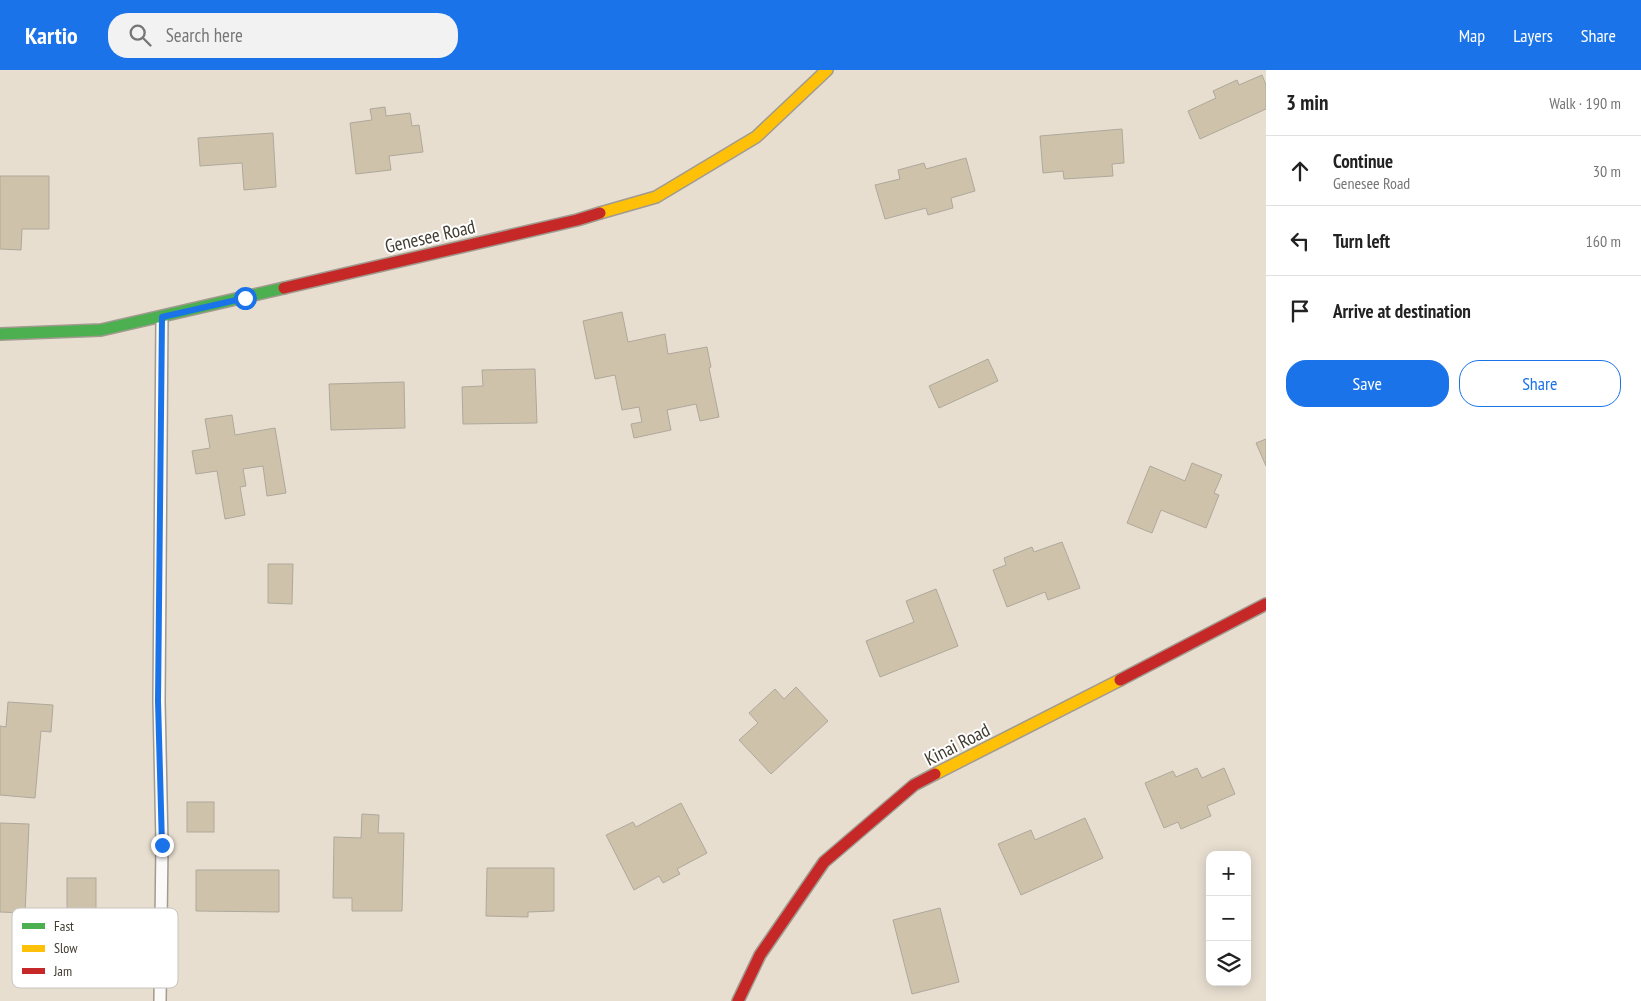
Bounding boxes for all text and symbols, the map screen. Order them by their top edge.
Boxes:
search box [108,13,458,58]
text: Kartio [25,20,78,51]
icon: search [126,21,154,49]
text: Search here [166,23,243,47]
text: Map [1459,24,1485,47]
text: Layers [1513,24,1553,47]
text: Share [1581,24,1616,47]
text: 3 min [1286,89,1328,116]
text: Walk · 190 m [1549,93,1621,113]
text: Continue [1333,149,1393,173]
icon: ahead [1286,157,1314,185]
text: 30 m [1593,161,1621,181]
text: Genesee Road [1333,173,1410,193]
street label: Genesee Road [383,214,477,258]
icon: left [1286,227,1314,255]
text: Turn left [1333,229,1390,253]
text: 160 m [1586,231,1621,251]
route start [234,287,257,310]
icon: arrive [1286,297,1314,325]
text: Arrive at destination [1333,299,1471,323]
button: Save [1286,360,1449,407]
button: Share [1459,360,1621,407]
street label: Kinai Road [920,717,994,771]
route end [151,834,174,857]
map controls [1206,851,1251,986]
button: + [1206,851,1251,896]
button: − [1206,896,1251,941]
legend [12,908,178,988]
text: Fast [54,917,74,935]
text: Slow [54,939,78,957]
button: layers [1206,941,1251,986]
text: Jam [53,962,72,980]

